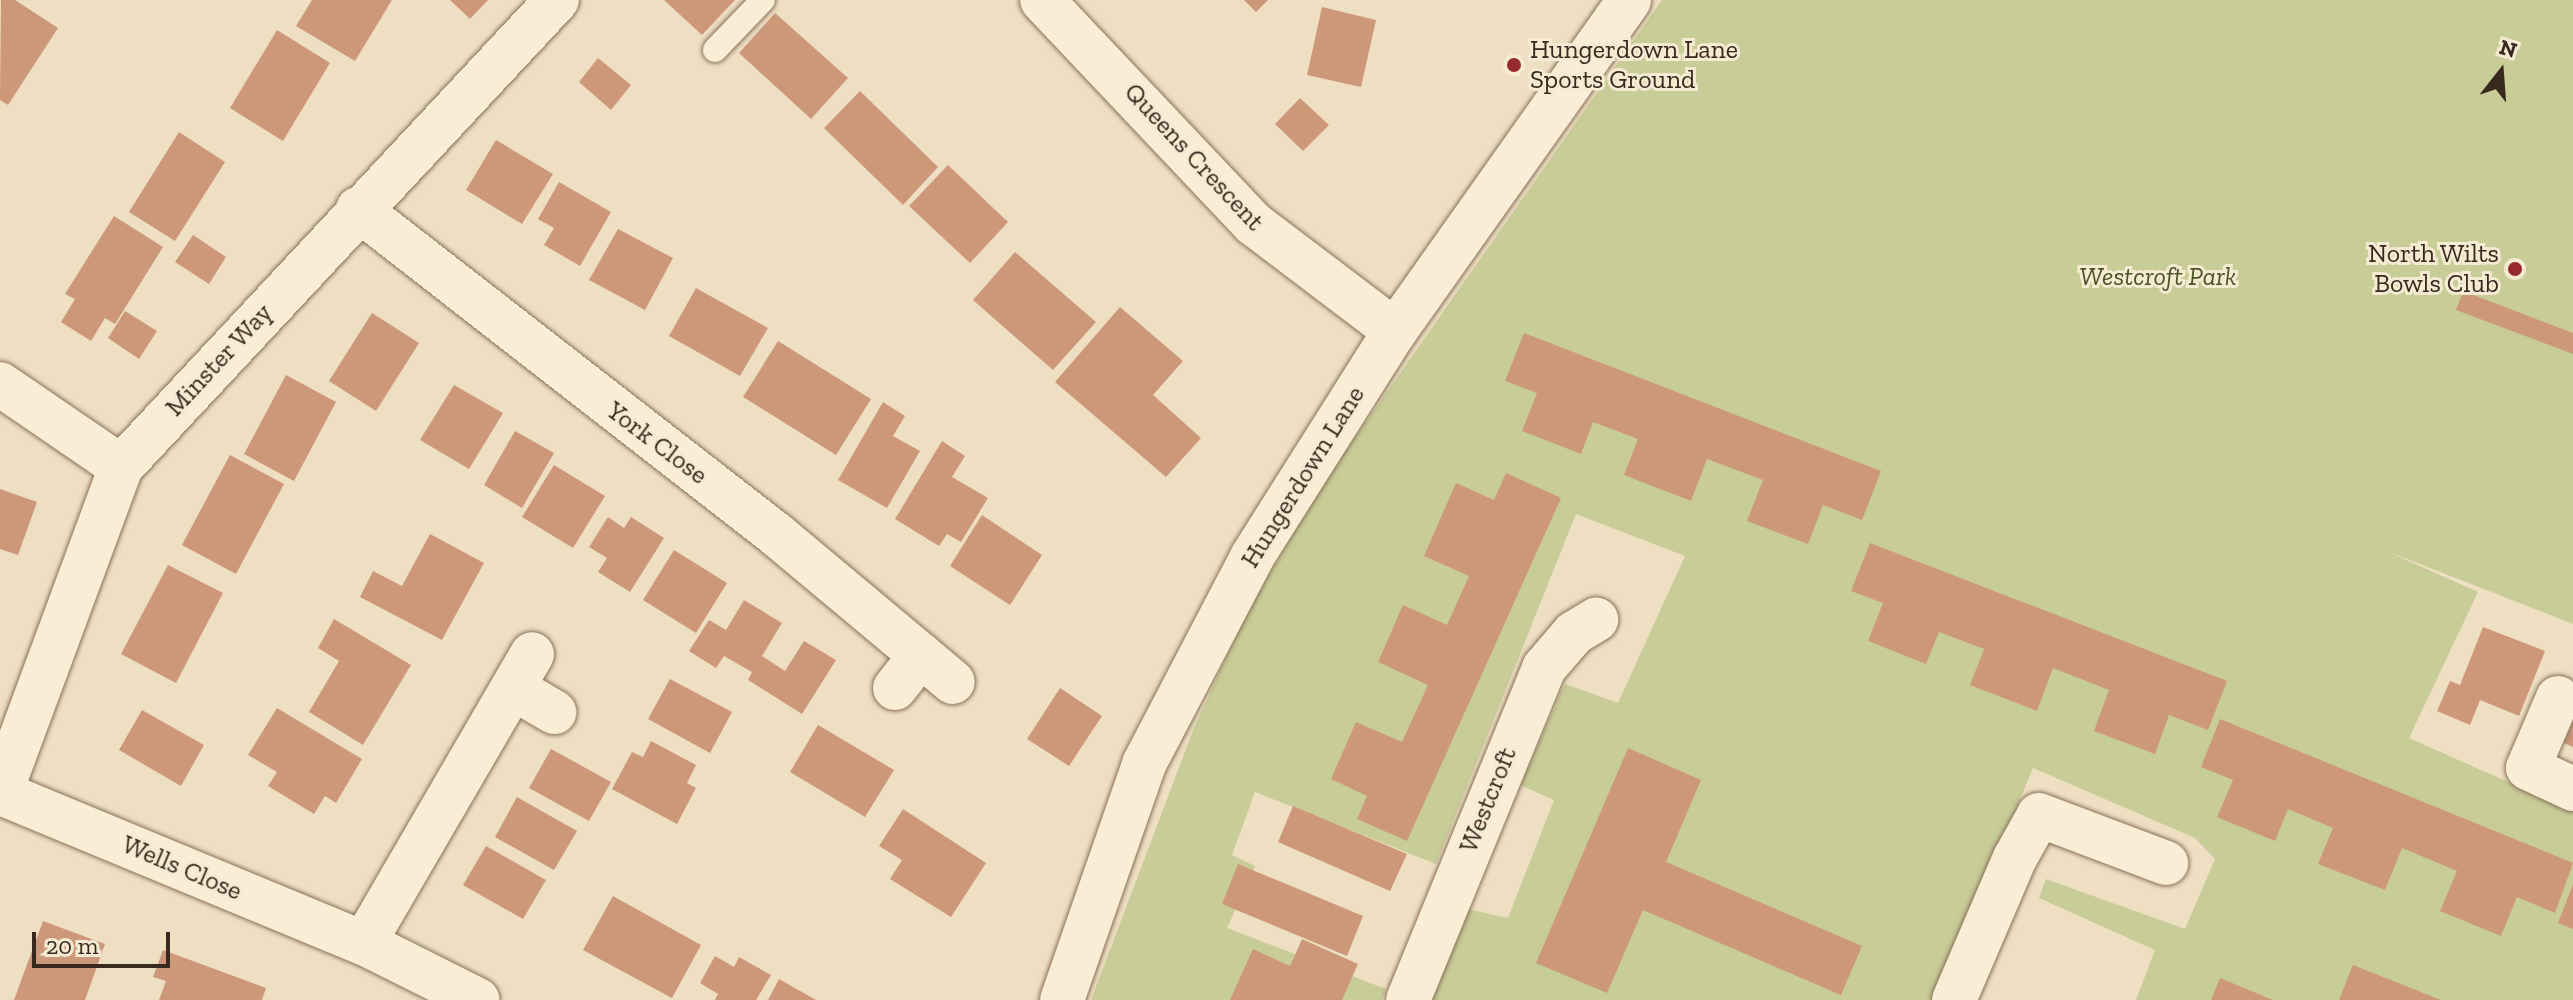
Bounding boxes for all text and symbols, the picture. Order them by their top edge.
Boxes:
north arrow [2461,32,2541,112]
text: N [2496,33,2520,64]
place label: Hungerdown Lane Sports Ground [1530,34,1738,96]
marker: Hungerdown Lane Sports Ground [1505,56,1523,74]
street label: Queens Crescent [1118,77,1270,237]
place label: North Wilts Bowls Club [2367,238,2499,300]
marker: North Wilts Bowls Club [2506,260,2524,278]
park label: Westcroft Park [2080,261,2236,293]
street label: Minster Way [159,297,279,423]
street label: Hungerdown Lane [1235,381,1371,573]
street label: York Close [600,395,714,491]
street label: Westcroft [1453,743,1523,857]
street label: Wells Close [117,829,247,907]
scale bar [36,916,174,966]
text: 20 m [46,931,98,960]

